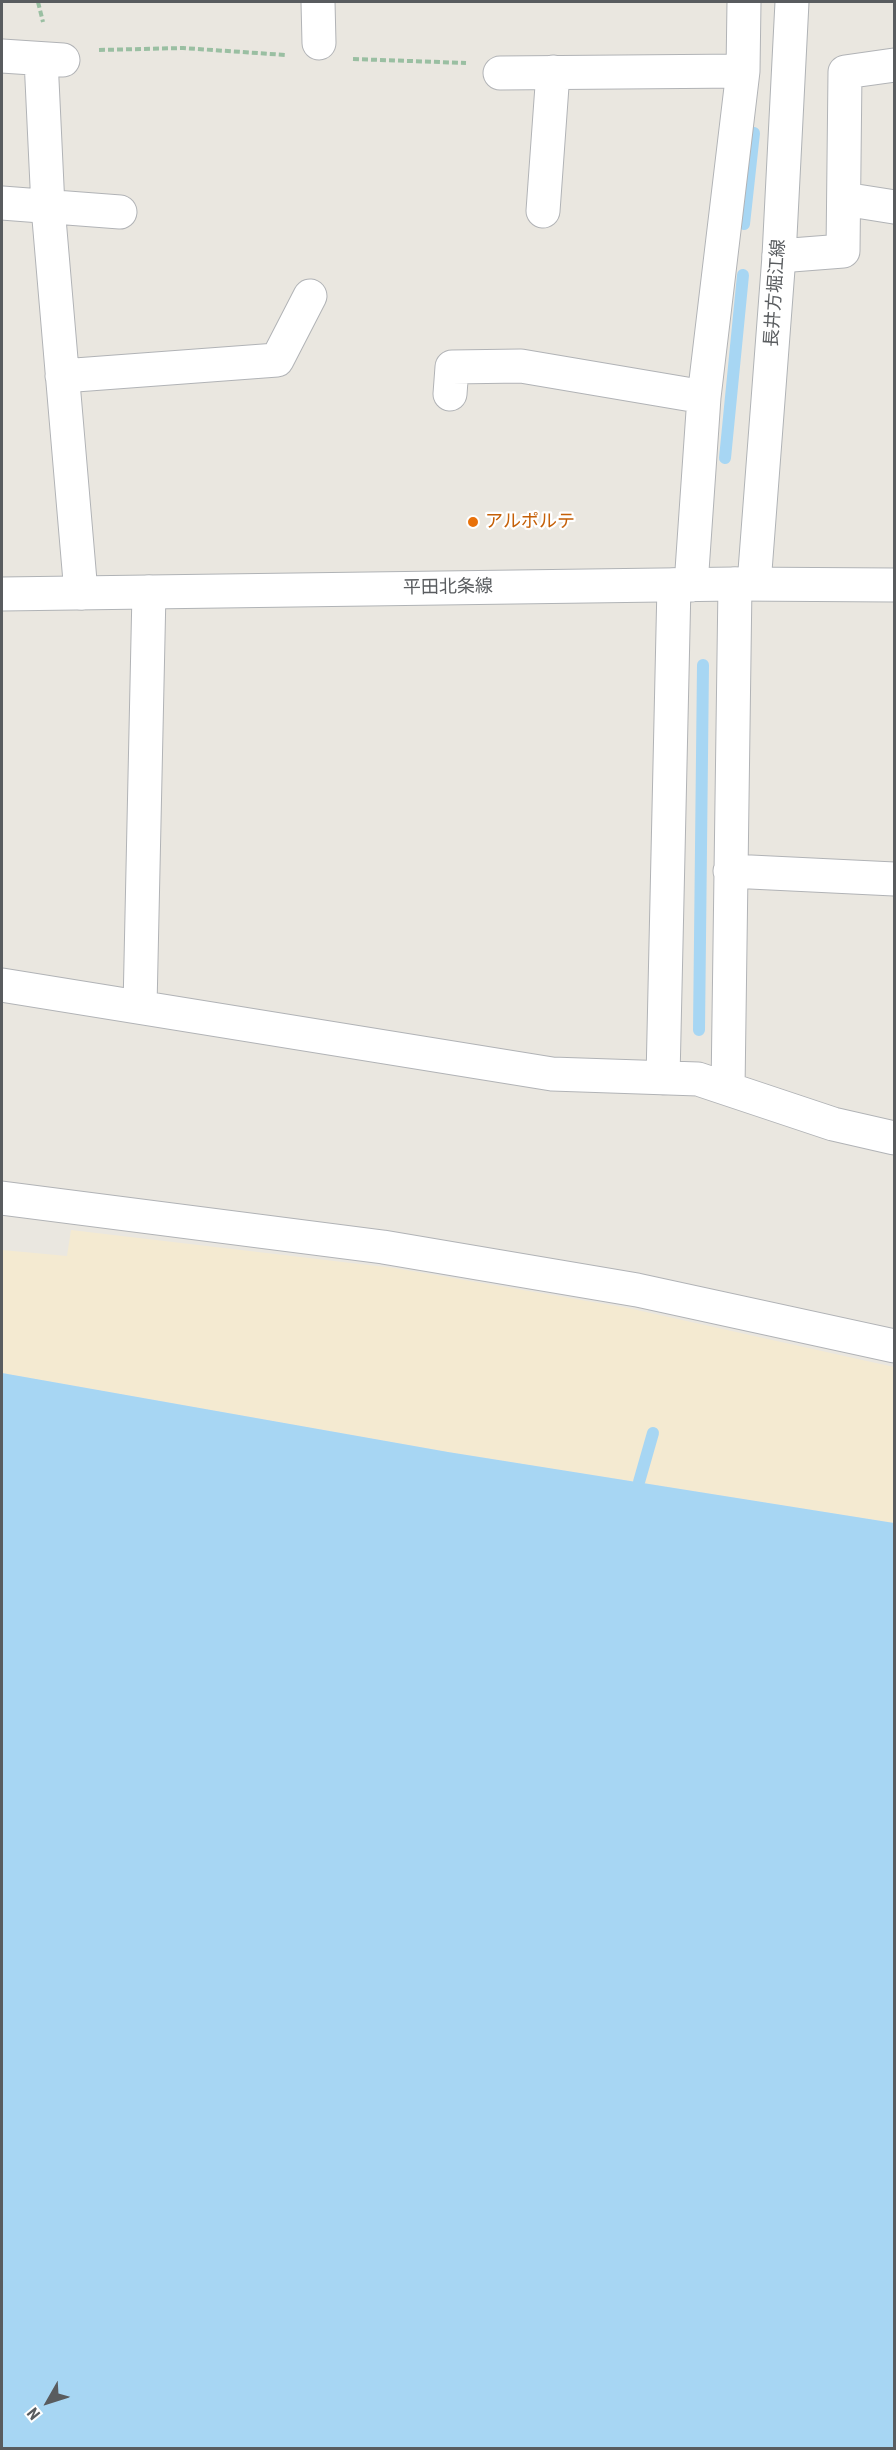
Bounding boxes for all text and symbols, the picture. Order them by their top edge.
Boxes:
street label: 長井方堀江線 [761,238,791,348]
place label: アルポルテ [485,511,575,533]
marker: アルポルテ [466,515,480,529]
street label: 平田北条線 [403,576,493,600]
north arrow [18,2372,78,2432]
text: N [23,2404,44,2423]

